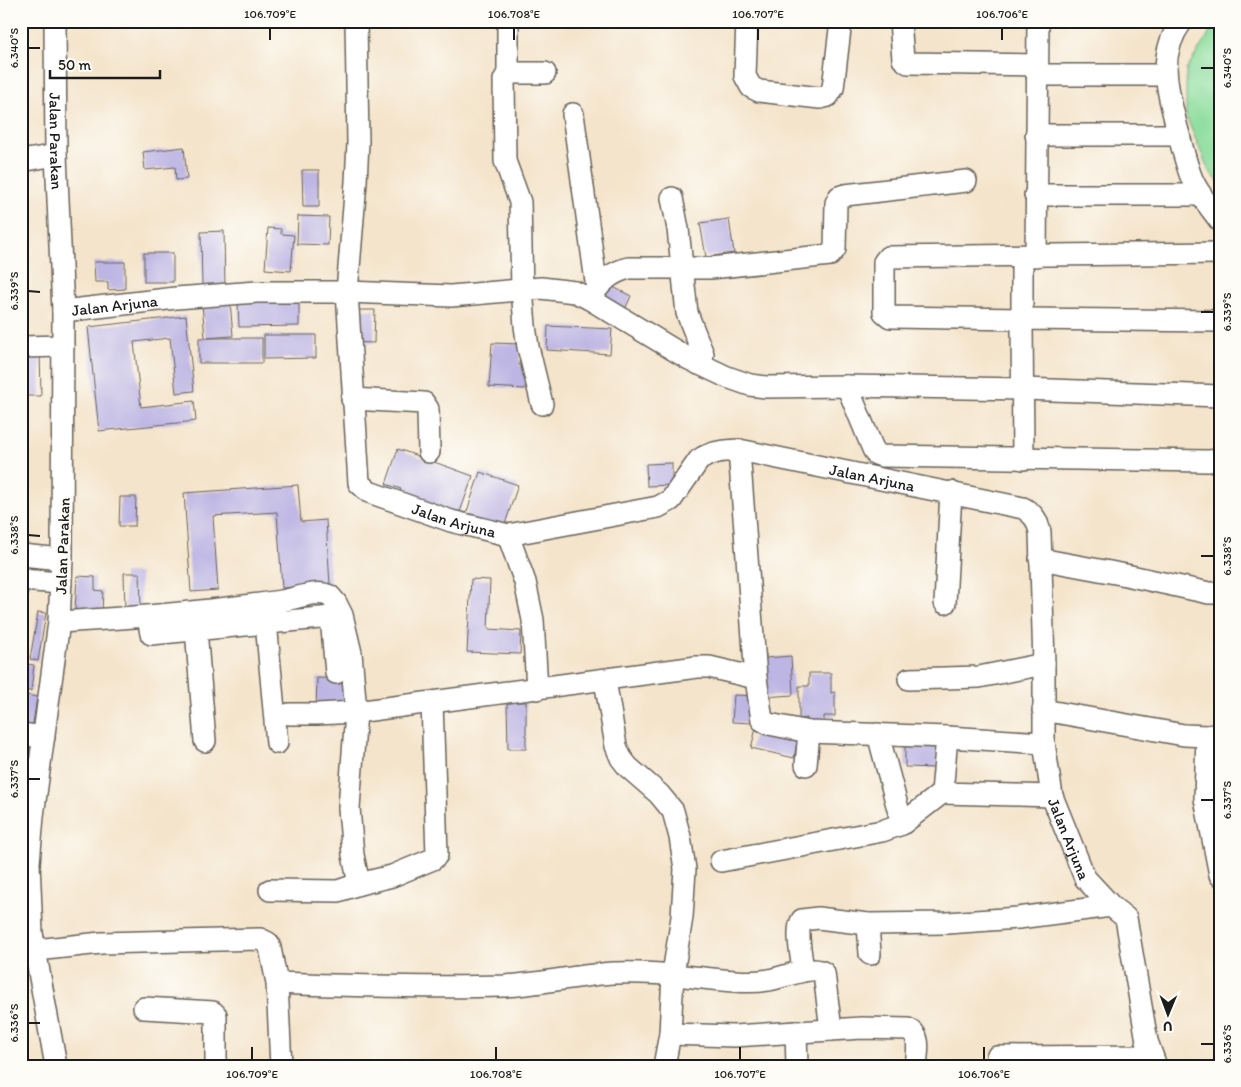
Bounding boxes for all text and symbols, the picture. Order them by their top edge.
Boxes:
text: 106.709°E [244,7,296,21]
text: 106.708°E [488,7,541,21]
text: 106.707°E [732,7,784,21]
text: 106.706°E [976,7,1028,21]
text: 6.340°S [7,27,21,68]
text: 6.340°S [1220,47,1234,88]
scale bar [50,48,160,80]
text: 50 m [58,56,91,74]
street label: Jalan Parakan [46,92,67,190]
text: 6.339°S [7,271,21,310]
street label: Jalan Arjuna [71,291,160,320]
text: 6.339°S [1220,292,1234,331]
street label: Jalan Arjuna [828,460,917,496]
street label: Jalan Parakan [51,497,74,595]
street label: Jalan Arjuna [409,499,499,542]
text: 6.338°S [7,515,21,555]
text: 6.338°S [1220,536,1234,576]
text: 6.337°S [7,759,21,798]
text: 6.337°S [1220,780,1234,819]
street label: Jalan Arjuna [1044,795,1094,883]
north arrow [1144,990,1194,1040]
text: 6.336°S [7,1003,21,1043]
text: U [1163,1018,1173,1035]
text: 6.336°S [1220,1024,1234,1064]
text: 106.709°E [226,1067,278,1081]
text: 106.708°E [470,1067,523,1081]
text: 106.707°E [714,1067,766,1081]
text: 106.706°E [958,1067,1010,1081]

